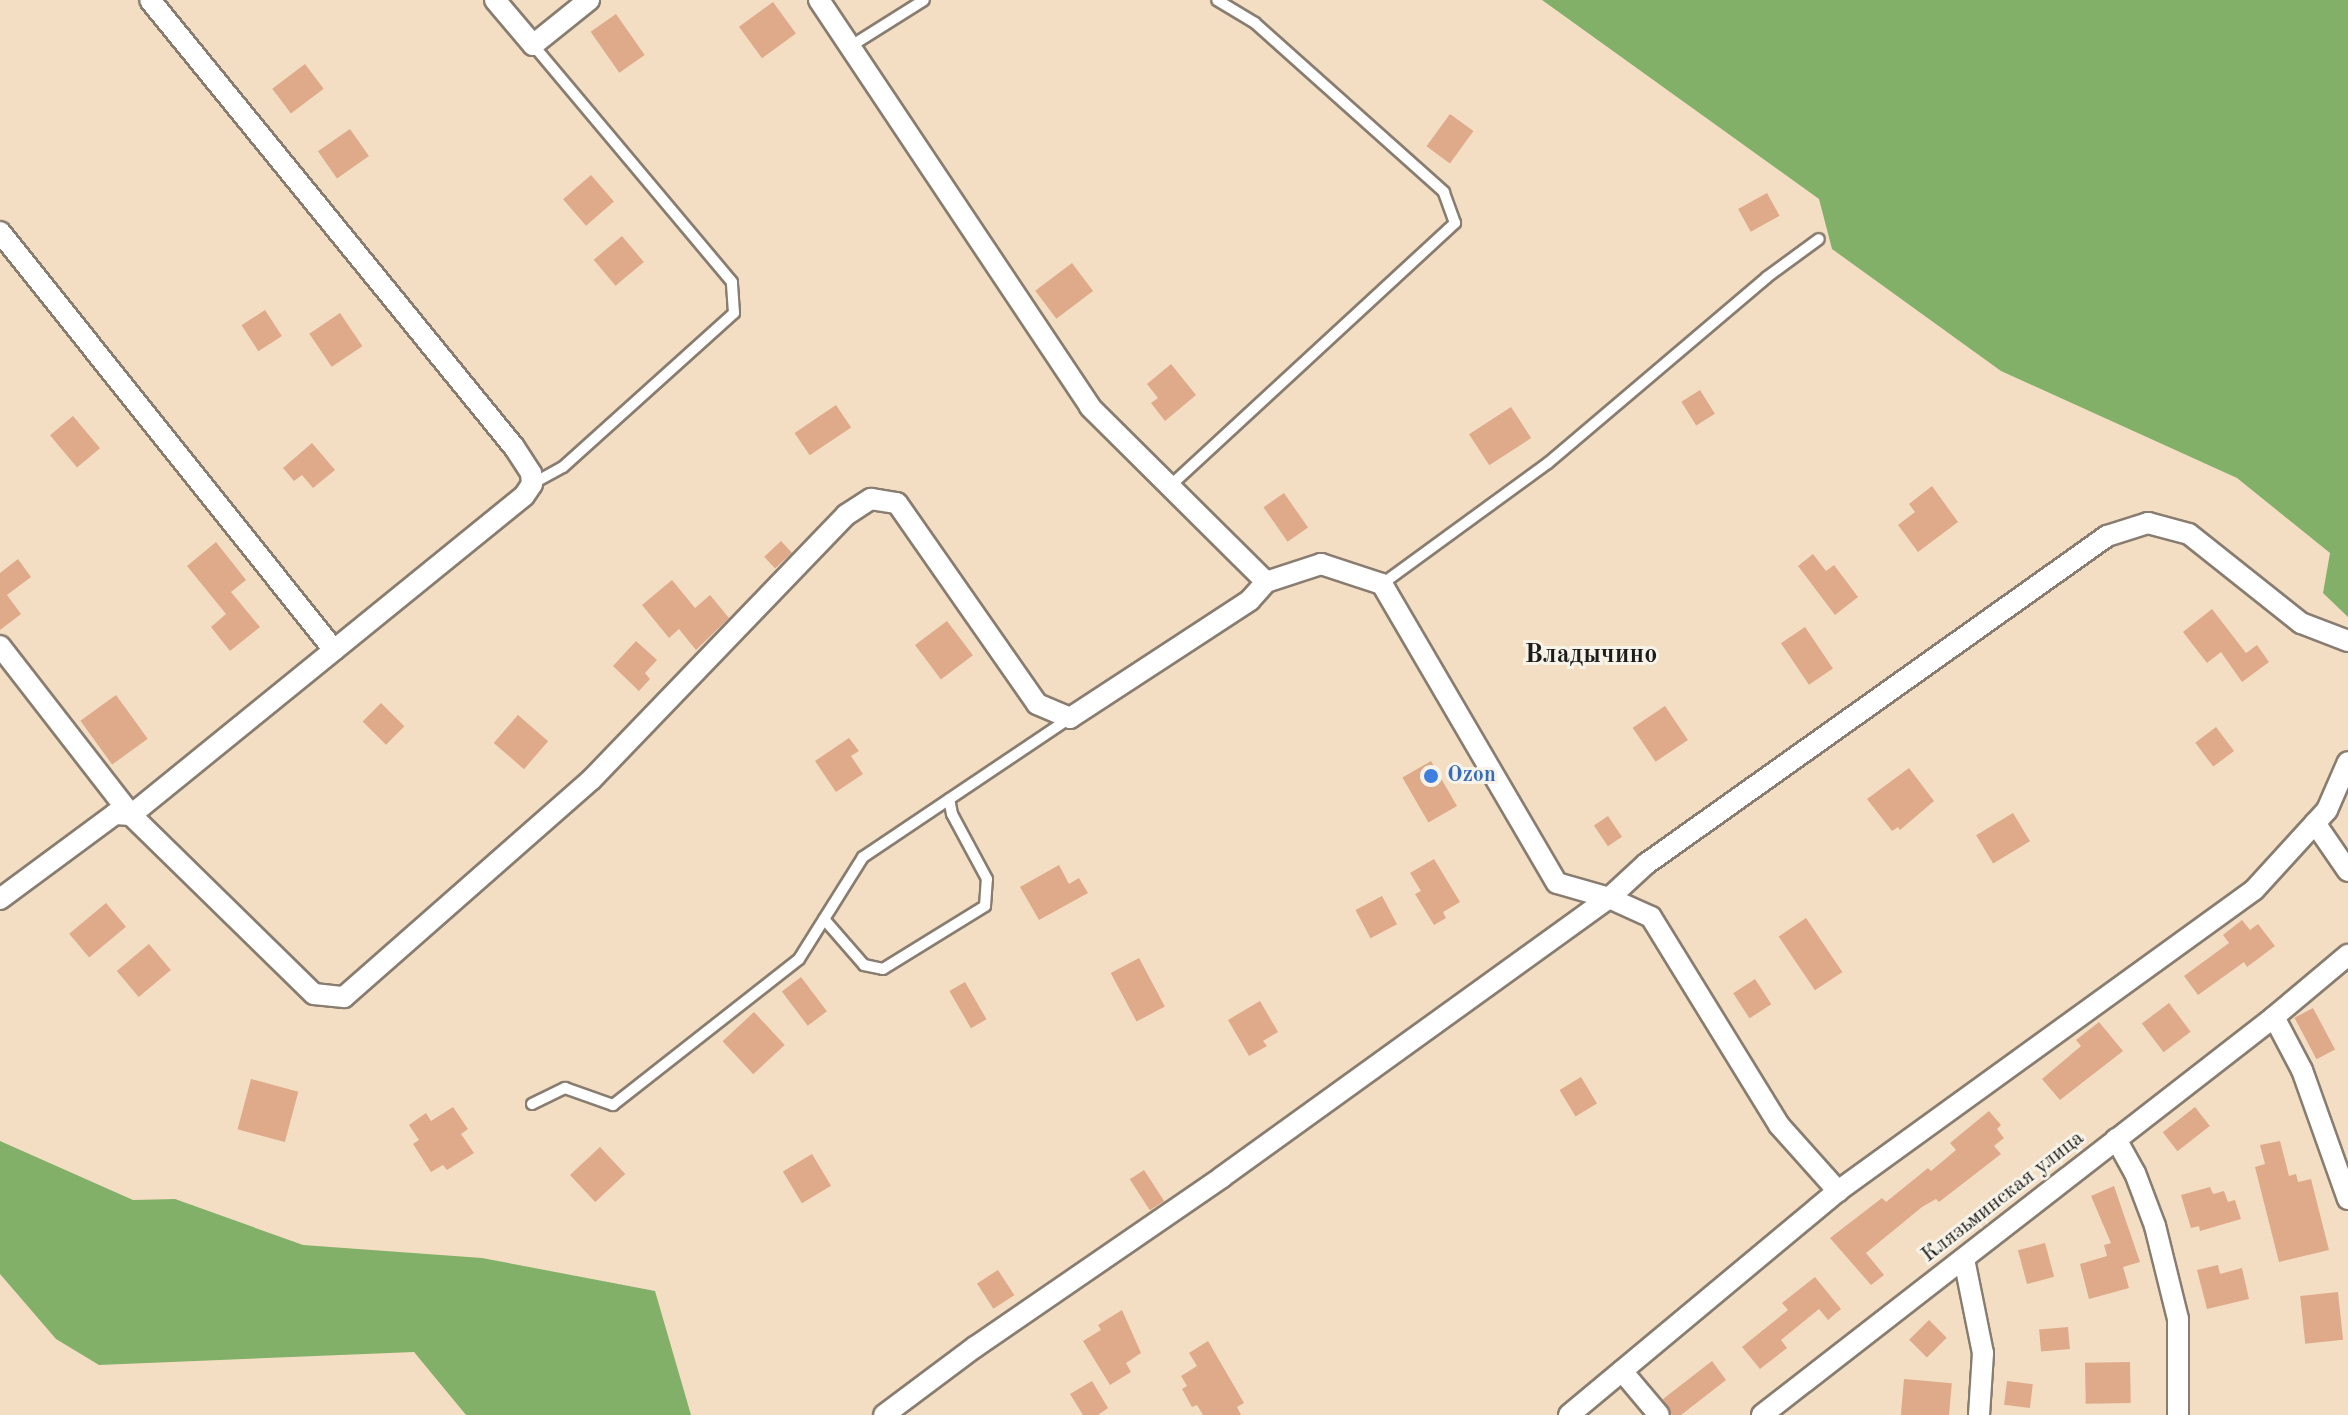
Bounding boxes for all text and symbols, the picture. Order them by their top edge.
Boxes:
district label: Владычино [1525,640,1657,672]
place label: Ozon [1447,763,1496,789]
marker: Ozon [1422,767,1440,785]
street label: Клязьминская улица [1916,1125,2090,1269]

